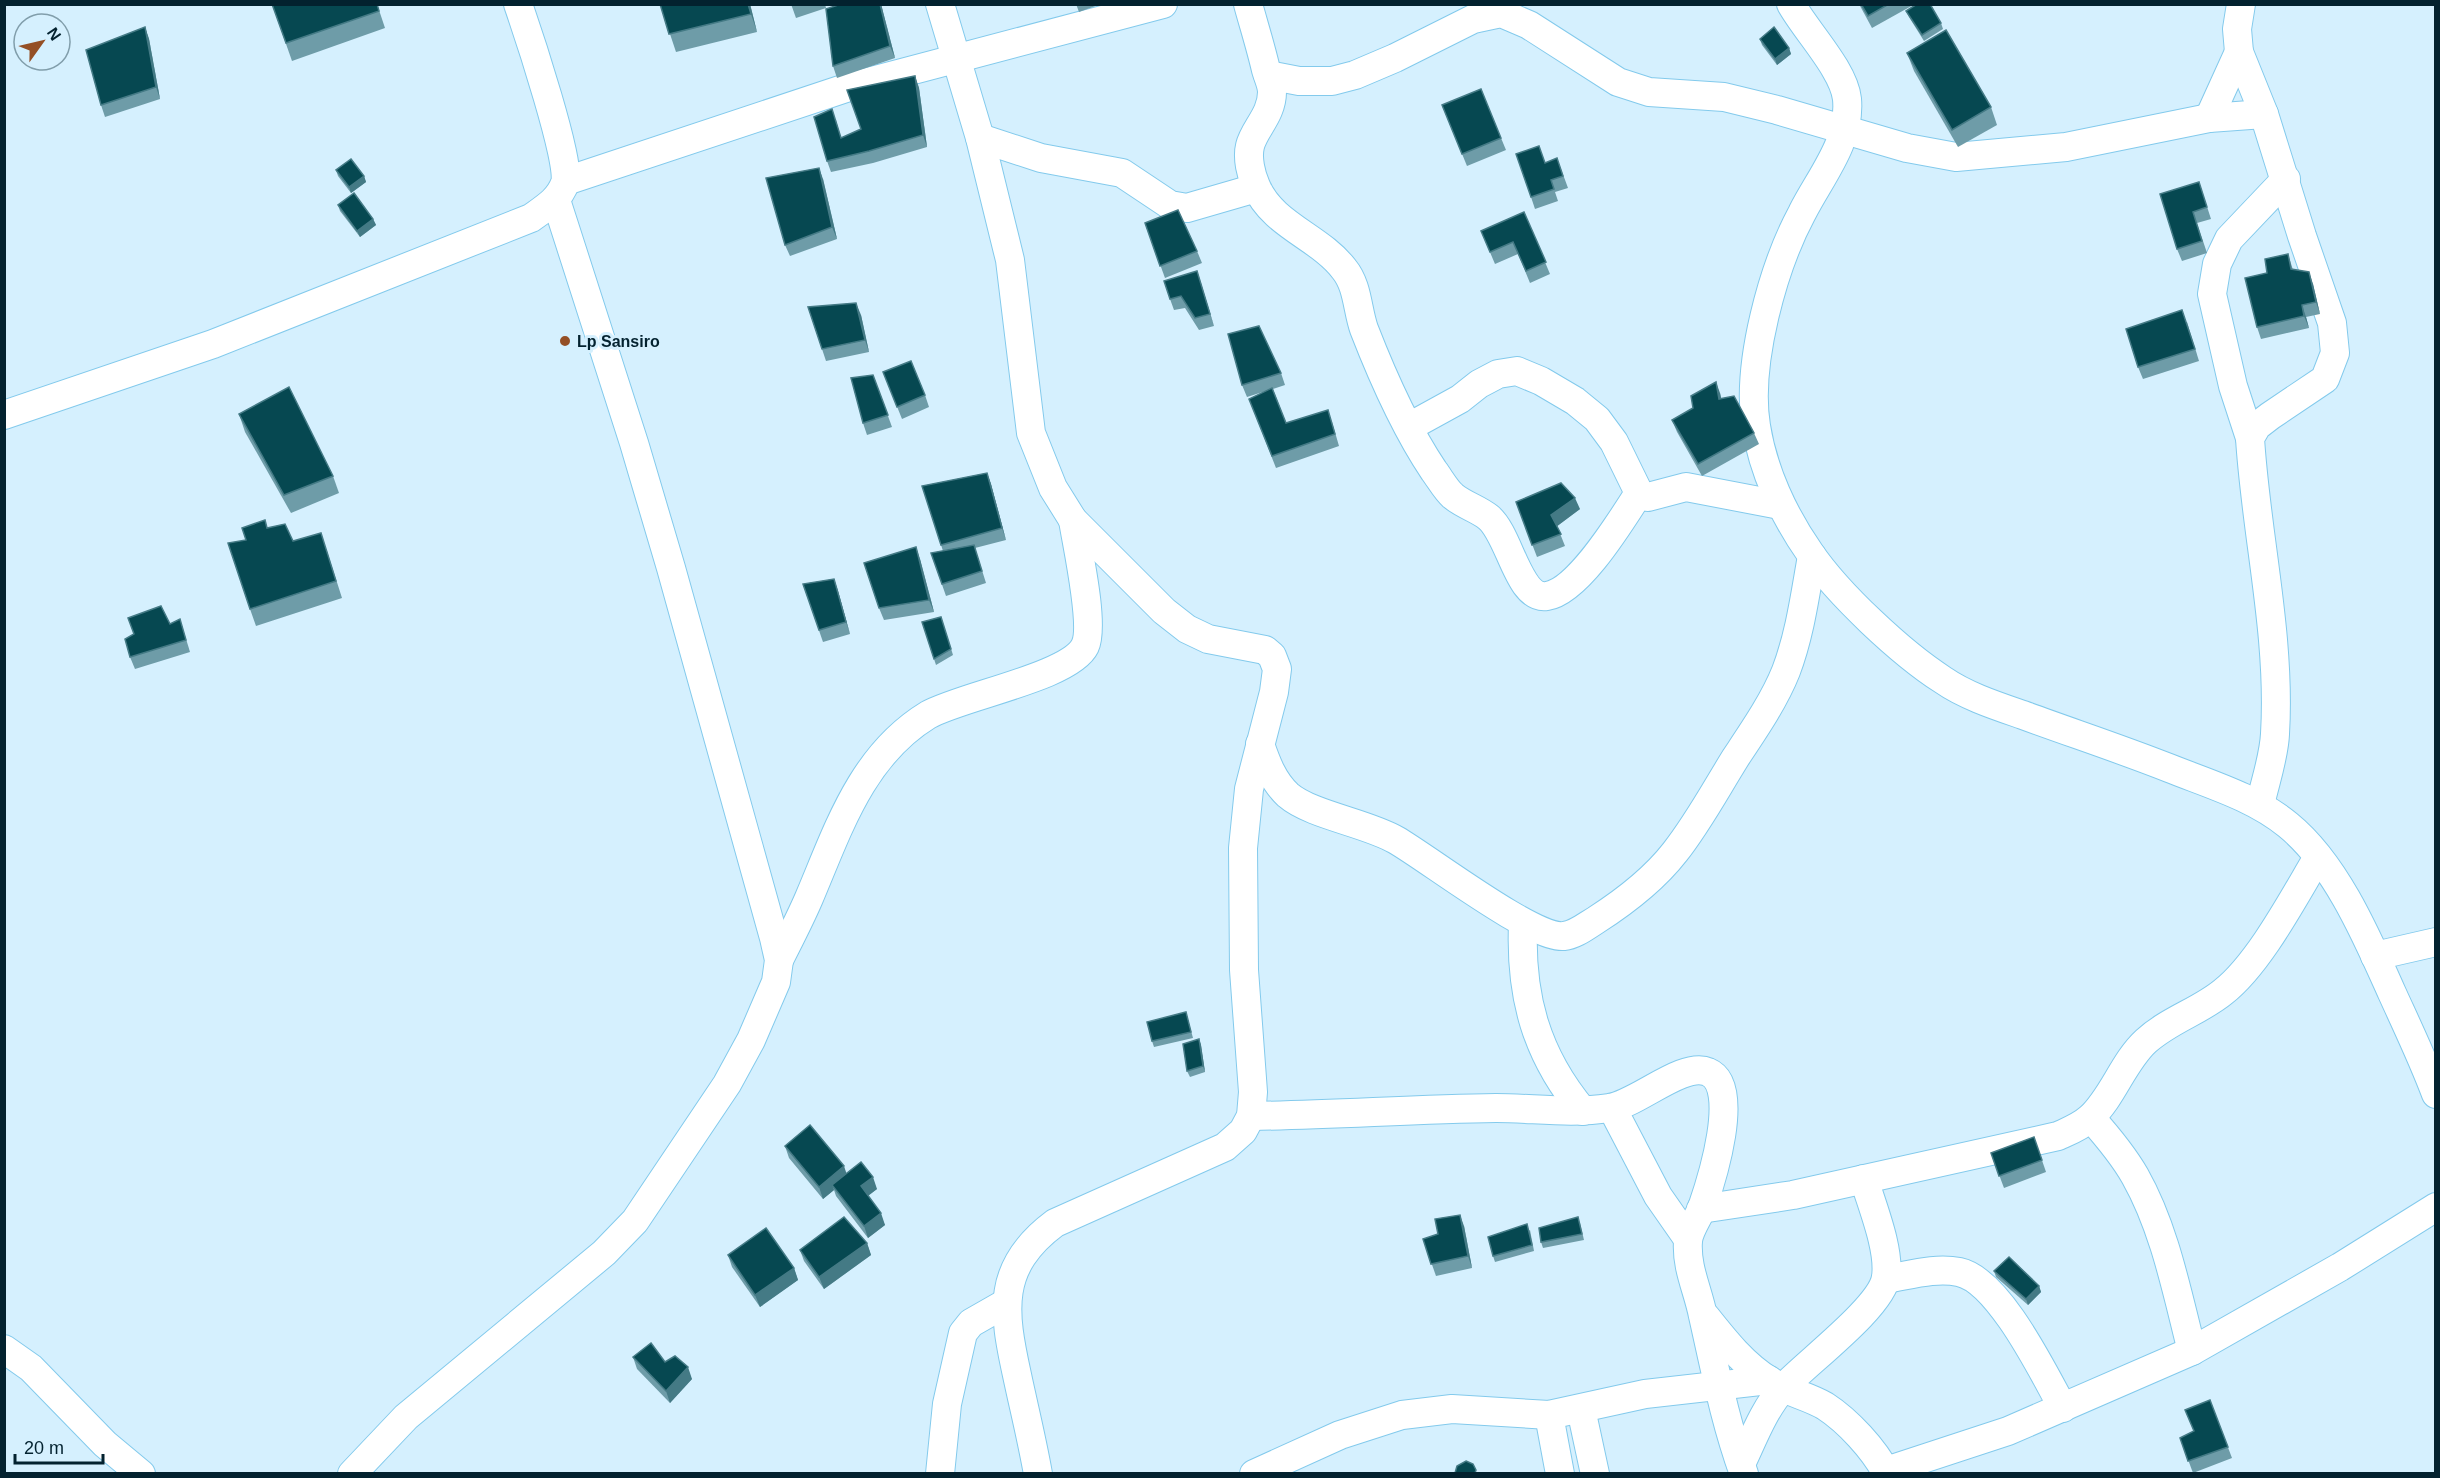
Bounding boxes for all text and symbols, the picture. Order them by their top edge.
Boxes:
north arrow [12,12,72,72]
text: N [44,24,64,43]
place label: Lp Sansiro [577,333,660,350]
marker: Lp Sansiro [558,334,572,348]
scale bar [15,1427,104,1465]
text: 20 m [24,1438,64,1458]

